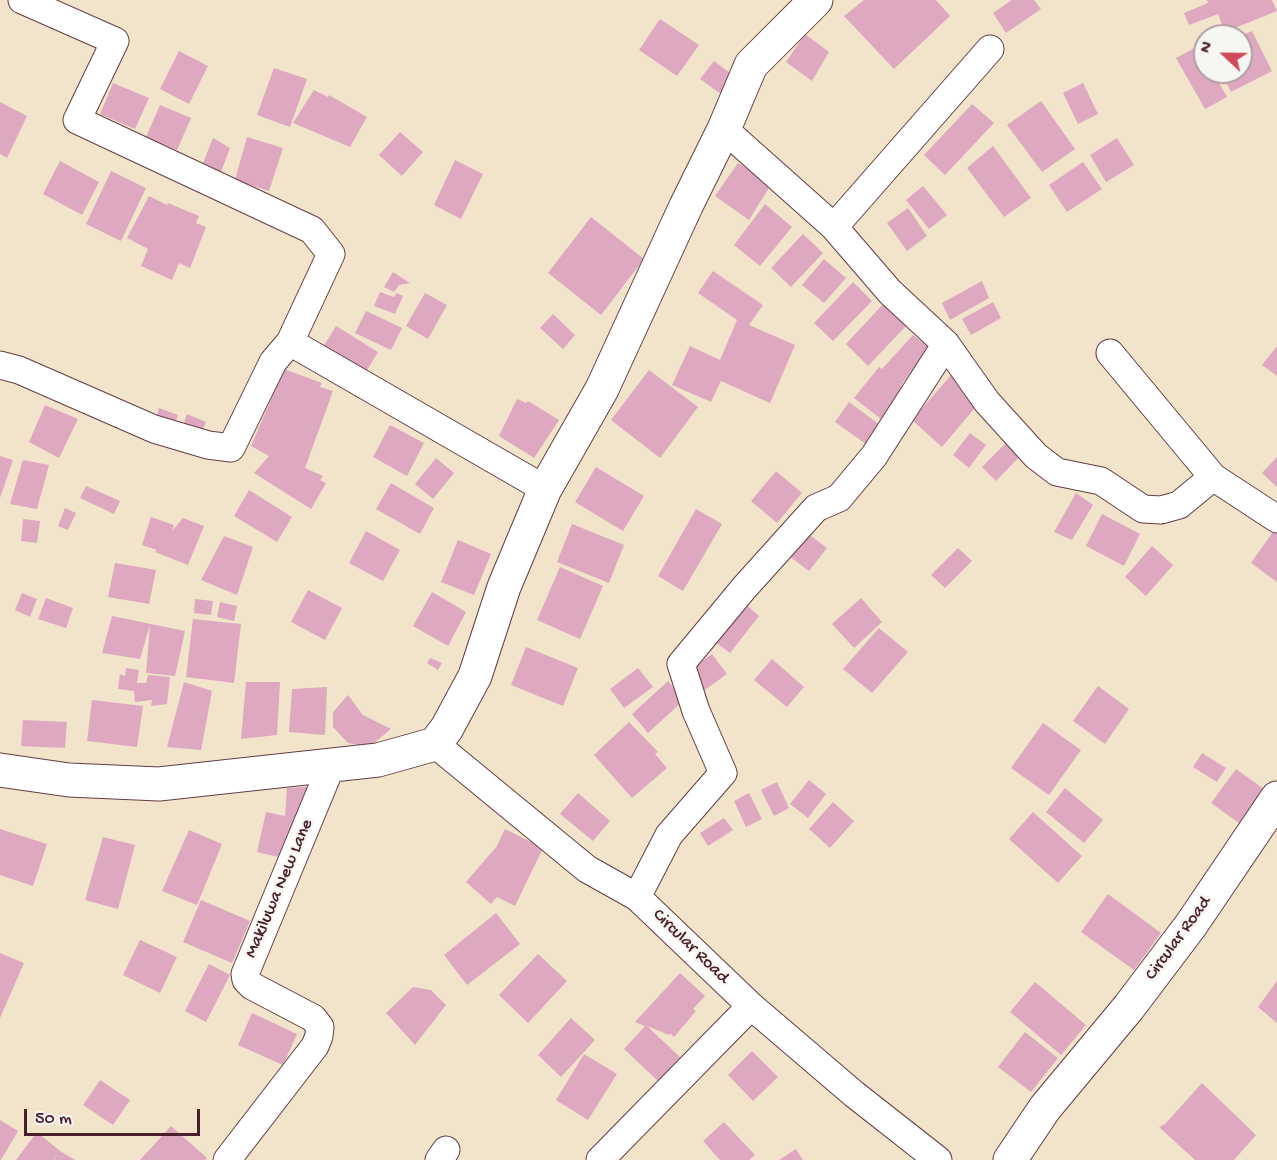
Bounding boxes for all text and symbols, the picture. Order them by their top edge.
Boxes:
north arrow [1193,24,1253,84]
text: N [1197,39,1218,56]
street label: Makiluwa New Lane [241,816,319,962]
street label: Circular Road [1141,893,1217,985]
street label: Circular Road [647,905,733,989]
scale bar [27,1097,202,1135]
text: 50 m [35,1109,72,1130]

